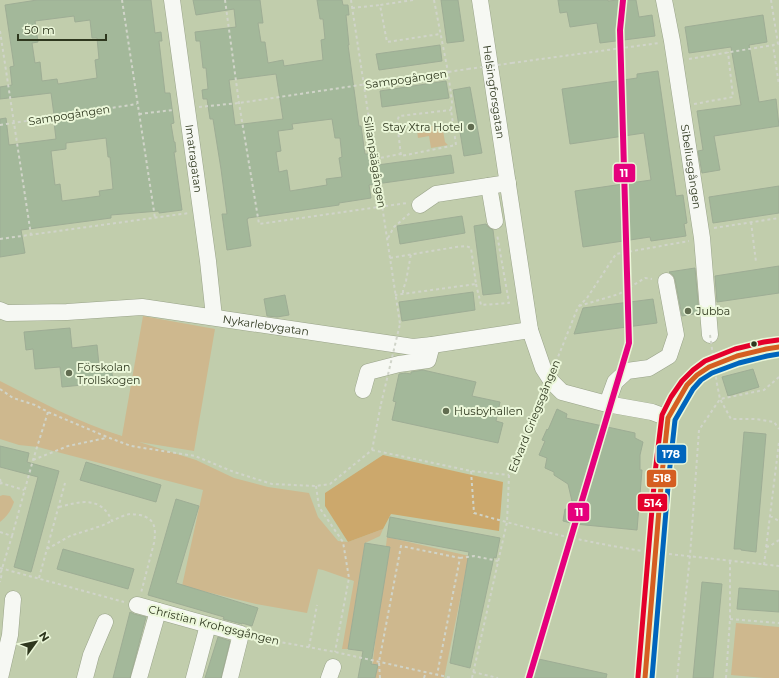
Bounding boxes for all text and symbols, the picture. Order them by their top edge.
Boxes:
scale bar [18,16,106,42]
text: 50 m [24,22,55,37]
street label: Helsingforsgatan [480,44,508,140]
street label: Sampogången [364,66,448,92]
street label: Sampogången [27,102,111,128]
street label: Sillanpäägången [361,115,389,209]
place label: Stay Xtra Hotel [382,120,463,134]
marker: Stay Xtra Hotel [466,122,476,132]
street label: Sibeliusgången [678,123,705,210]
street label: Imatragatan [182,124,205,193]
line badge: 11 [613,163,636,183]
text: 11 [620,166,628,180]
place label: Jubba [695,304,730,318]
marker: Jubba [683,306,693,316]
street label: Nykarlebygatan [222,312,310,339]
unlabelled marker [749,339,759,349]
street label: Edvard Griegsgången [505,358,563,474]
place label: Förskolan Trollskogen [77,360,140,387]
marker: Förskolan Trollskogen [64,368,74,378]
place label: Husbyhallen [454,404,523,418]
marker: Husbyhallen [441,406,451,416]
line badge: 178 [656,444,687,464]
text: 178 [662,447,680,461]
line badge: 518 [646,469,677,488]
text: 518 [653,471,671,485]
line badge: 514 [637,493,668,512]
text: 514 [644,496,663,510]
line badge: 11 [567,502,590,522]
text: 11 [575,505,583,519]
street label: Christian Krohgsgången [147,602,281,648]
north arrow [16,622,56,662]
text: N [36,629,53,644]

